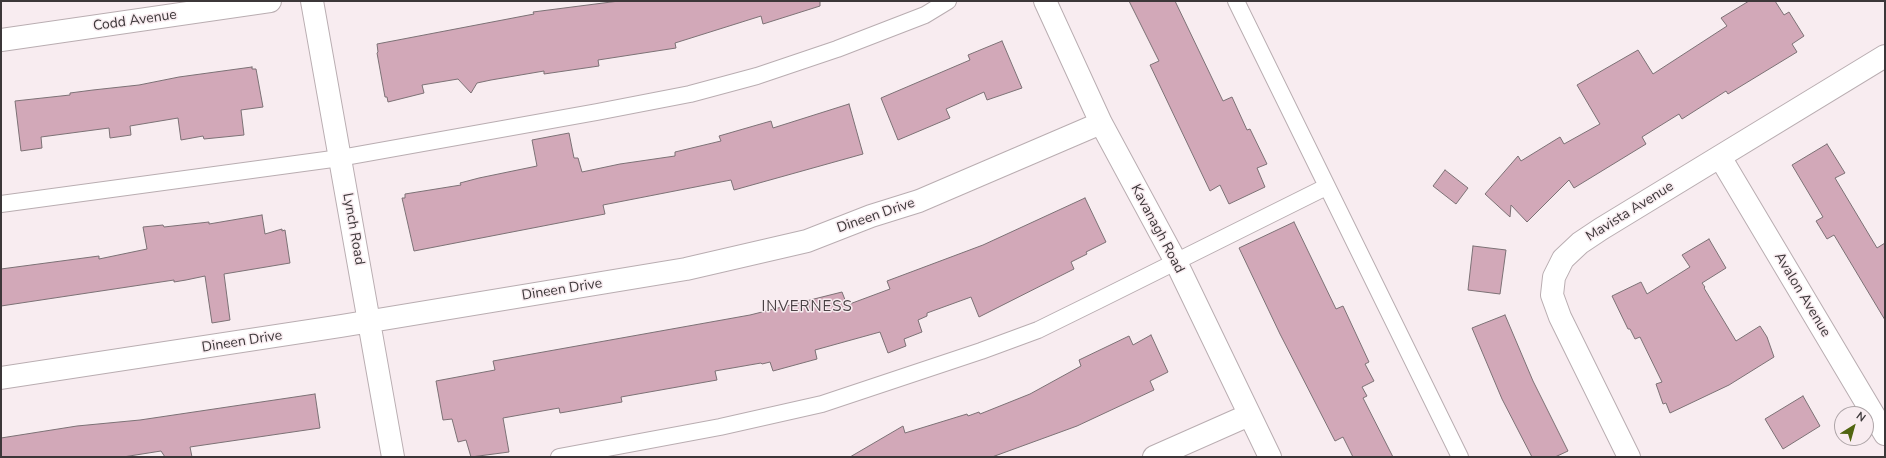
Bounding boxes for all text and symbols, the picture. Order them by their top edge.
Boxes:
street label: Codd Avenue [92,7,178,35]
street label: Mavista Avenue [1583,178,1677,246]
street label: Kavanagh Road [1127,182,1187,276]
street label: Lynch Road [338,192,368,266]
street label: Dineen Drive [835,195,917,237]
street label: Avalon Avenue [1770,250,1834,340]
street label: Dineen Drive [521,275,603,305]
district label: INVERNESS [761,298,853,316]
street label: Dineen Drive [201,327,283,357]
north arrow [1834,406,1874,446]
text: N [1853,408,1869,425]

